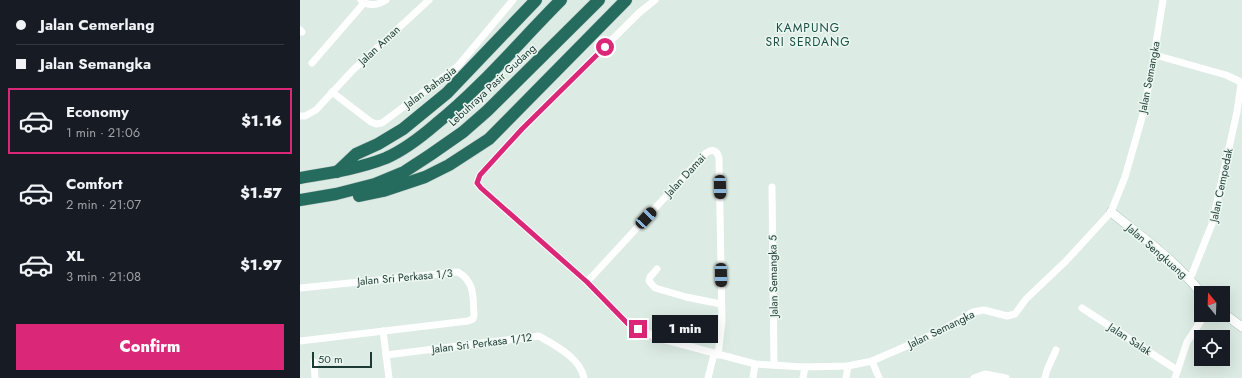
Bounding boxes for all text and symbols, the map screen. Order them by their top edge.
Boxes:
text: Jalan Cemerlang [40,14,154,36]
district label: KAMPUNG SRI SERDANG [765,19,851,51]
street label: Jalan Aman [353,22,403,70]
route start [596,38,614,56]
street label: Lebuhraya Pasir Gudang [445,40,539,130]
street label: Jalan Semangka [1134,40,1164,116]
text: Jalan Semangka [40,53,151,75]
street label: Jalan Bahagia [399,62,459,113]
text: Economy [66,101,129,123]
icon: car [18,103,54,139]
text: $1.16 [241,110,282,132]
text: 1 min · 21:06 [66,123,140,142]
street label: Jalan Cempedak [1205,147,1237,225]
street label: Jalan Damai [659,150,709,202]
text: Comfort [66,173,123,195]
icon: car [18,175,54,211]
car [714,175,726,199]
text: $1.57 [240,182,282,204]
text: 2 min · 21:07 [66,195,141,214]
car [633,205,659,231]
street label: Jalan Sengkuang [1121,219,1191,282]
street label: Jalan Semangka 5 [764,235,782,319]
text: XL [66,245,84,267]
icon: car [18,247,54,283]
text: $1.97 [240,254,282,276]
car [715,263,727,287]
street label: Jalan Sri Perkasa 1/3 [355,265,453,289]
text: 3 min · 21:08 [66,267,141,286]
north arrow [1194,286,1230,322]
map controls [1194,286,1230,366]
street label: Jalan Semangka [903,306,977,353]
callout: 1 min [652,315,718,343]
street label: Jalan Salak [1103,318,1155,359]
text: 1 min [669,319,701,338]
route end [629,320,647,338]
button: Confirm [16,324,284,370]
street label: Jalan Sri Perkasa 1/12 [429,329,533,357]
button: locate [1194,330,1230,366]
scale bar [312,350,372,369]
text: 50 m [318,351,343,367]

